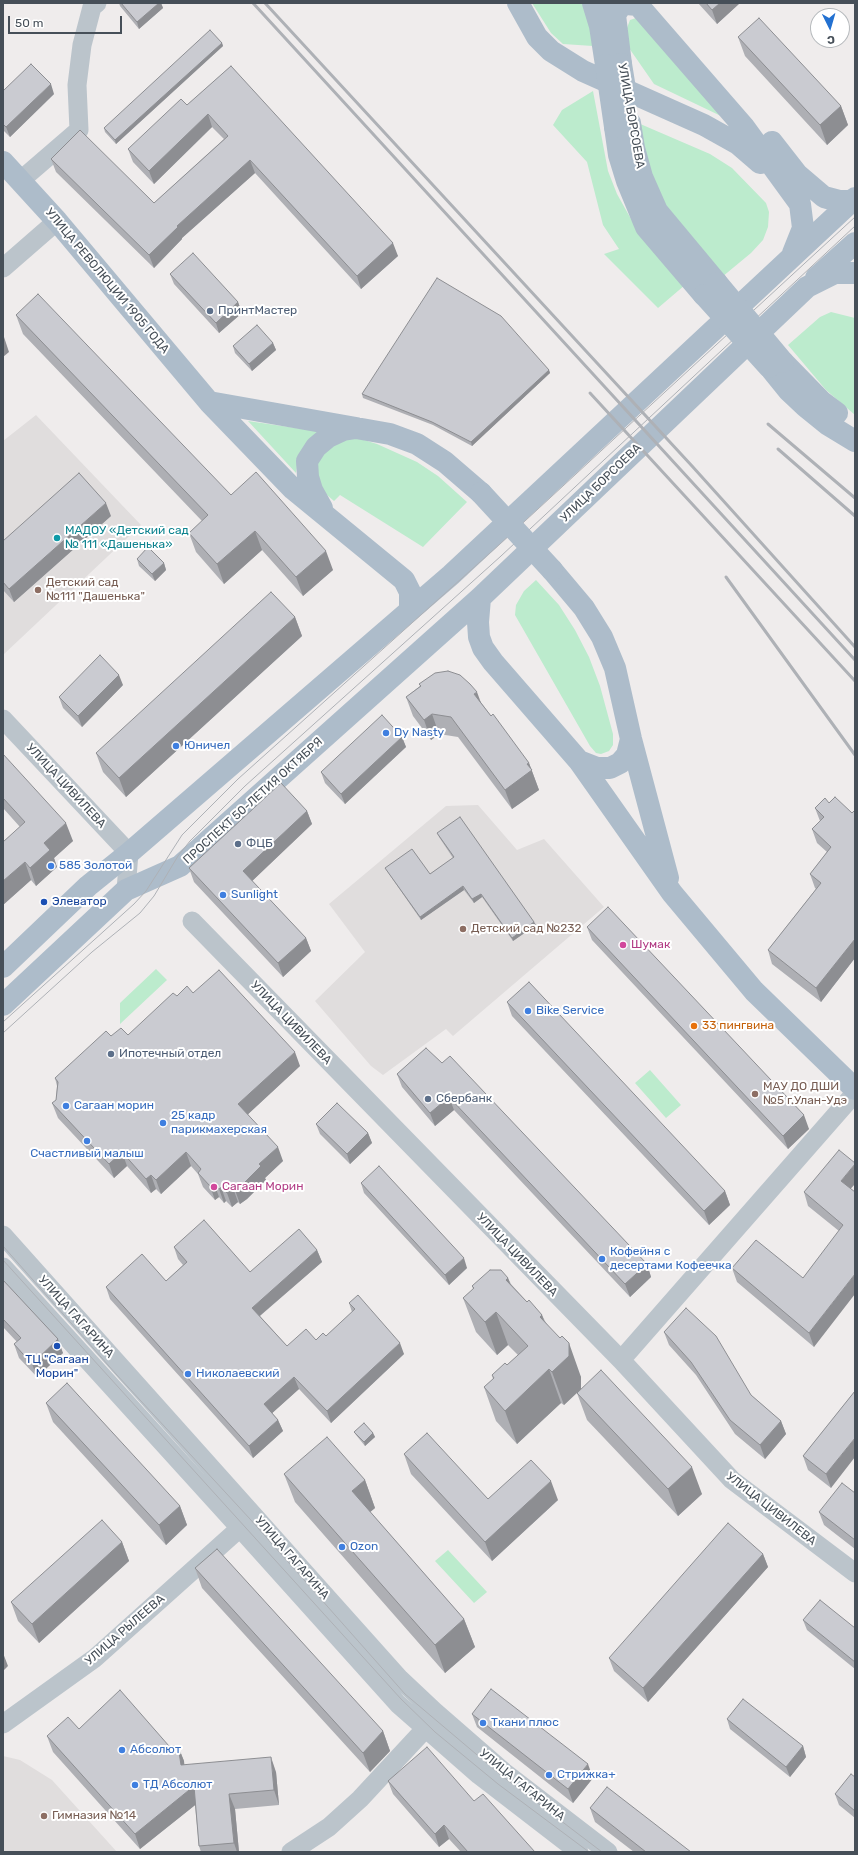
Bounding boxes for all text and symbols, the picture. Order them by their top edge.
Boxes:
scale bar [10,8,124,34]
north arrow [810,8,850,48]
text: 50 m [15,16,43,30]
text: С [827,33,835,46]
street label: УЛИЦА БОРСОЕВА [615,62,647,170]
street label: УЛИЦА РЕВОЛЮЦИИ 1905 ГОДА [42,206,172,356]
place label: ПринтМастер [218,304,297,318]
marker: ПринтМастер [205,306,215,316]
street label: УЛИЦА БОРСОЕВА [558,441,644,525]
place label: МАДОУ «Детский сад № 111 «Дашенька» [65,524,189,552]
marker: МАДОУ «Детский сад № 111 «Дашенька» [52,533,62,543]
place label: Детский сад №111 "Дашенька" [46,576,145,604]
marker: Детский сад №111 "Дашенька" [33,585,43,595]
place label: Dy Nasty [394,726,444,740]
marker: Dy Nasty [381,728,391,738]
street label: ПРОСПЕКТ 50-ЛЕТИЯ ОКТЯБРЯ [180,735,326,867]
place label: Юничел [184,739,230,753]
street label: УЛИЦА ЦИВИЛЕВА [23,741,109,831]
marker: Юничел [171,741,181,751]
place label: ФЦБ [246,837,273,851]
marker: ФЦБ [233,839,243,849]
place label: 585 Золотой [59,859,132,873]
marker: 585 Золотой [46,861,56,871]
place label: Sunlight [231,888,278,902]
marker: Sunlight [218,890,228,900]
place label: Элеватор [52,895,107,909]
marker: Элеватор [39,897,49,907]
place label: Детский сад №232 [471,922,582,936]
marker: Детский сад №232 [458,924,468,934]
place label: Шумак [631,938,670,952]
marker: Шумак [618,940,628,950]
street label: УЛИЦА ЦИВИЛЕВА [248,978,334,1068]
place label: Bike Service [536,1004,604,1018]
marker: Bike Service [523,1006,533,1016]
place label: 33 пингвина [702,1019,774,1033]
marker: 33 пингвина [689,1021,699,1031]
place label: Ипотечный отдел [119,1047,221,1061]
marker: Ипотечный отдел [106,1049,116,1059]
place label: МАУ ДО ДШИ №5 г.Улан-Удэ [763,1080,847,1108]
marker: МАУ ДО ДШИ №5 г.Улан-Удэ [750,1089,760,1099]
place label: Сбербанк [436,1092,492,1106]
marker: Сбербанк [423,1094,433,1104]
place label: Сагаан морин [74,1099,154,1113]
marker: Сагаан морин [61,1101,71,1111]
place label: 25 кадр парикмахерская [171,1109,267,1137]
marker: 25 кадр парикмахерская [158,1118,168,1128]
marker: Счастливый малыш [82,1136,92,1146]
place label: Счастливый малыш [30,1147,144,1161]
place label: Сагаан Морин [222,1180,303,1194]
marker: Сагаан Морин [209,1182,219,1192]
street label: УЛИЦА ЦИВИЛЕВА [474,1210,560,1300]
place label: Кофейня с десертами Кофеечка [610,1245,732,1273]
marker: Кофейня с десертами Кофеечка [597,1254,607,1264]
street label: УЛИЦА ГАГАРИНА [35,1273,117,1361]
marker: ТЦ "Сагаан Морин" [52,1341,62,1351]
place label: ТЦ "Сагаан Морин" [25,1353,89,1381]
place label: Николаевский [196,1367,280,1381]
marker: Николаевский [183,1369,193,1379]
street label: УЛИЦА ЦИВИЛЕВА [723,1469,819,1549]
street label: УЛИЦА ГАГАРИНА [252,1513,332,1603]
place label: Ozon [350,1540,378,1554]
marker: Ozon [337,1542,347,1552]
street label: УЛИЦА РЫЛЕЕВА [82,1592,168,1668]
place label: Ткани плюс [491,1716,559,1730]
marker: Ткани плюс [478,1718,488,1728]
place label: Абсолют [130,1743,181,1757]
marker: Абсолют [117,1745,127,1755]
street label: УЛИЦА ГАГАРИНА [476,1746,568,1824]
place label: Стрижка+ [557,1768,616,1782]
marker: Стрижка+ [544,1770,554,1780]
place label: ТД Абсолют [143,1778,212,1792]
marker: ТД Абсолют [130,1780,140,1790]
place label: Гимназия №14 [52,1809,136,1823]
marker: Гимназия №14 [39,1811,49,1821]

